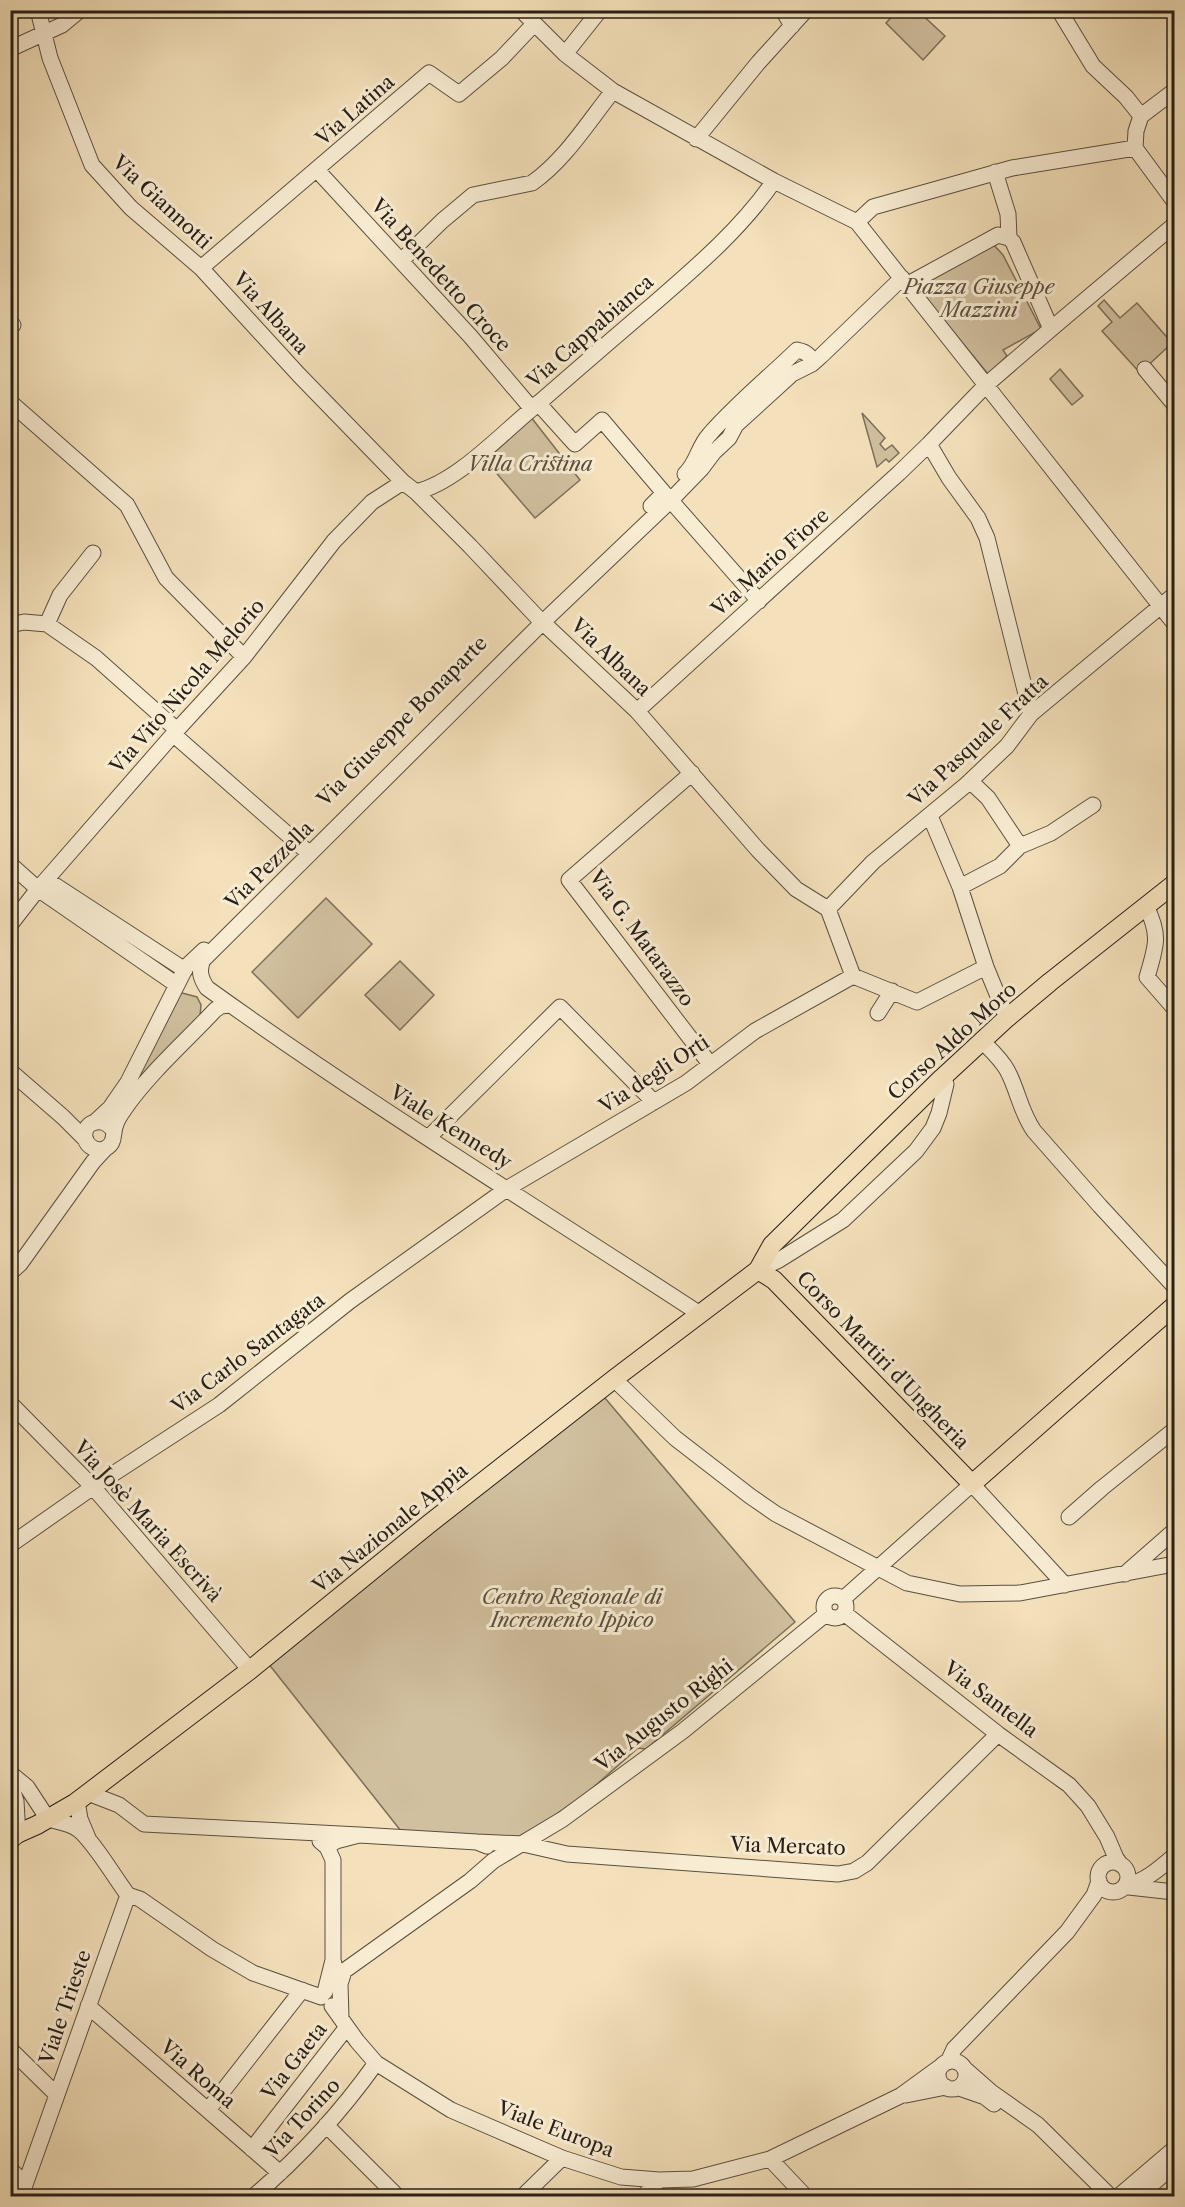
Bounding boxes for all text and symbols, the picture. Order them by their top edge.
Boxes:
street label: Via Latina [310,69,399,151]
street label: Via Giannotti [107,149,216,254]
street label: Via Benedetto Croce [365,193,516,356]
street label: Via Albana [227,266,314,359]
street label: Via Cappabianca [521,269,658,393]
park label: Piazza Giuseppe Mazzini [902,275,1056,322]
park label: Villa Cristina [467,452,593,476]
street label: Via Mario Fiore [706,503,834,622]
street label: Via Vito Nicola Melorio [104,594,269,779]
street label: Via Albana [565,612,656,701]
street label: Via Giuseppe Bonaparte [311,631,492,812]
street label: Via Pasquale Fratta [902,669,1053,812]
street label: Via Pezzella [219,816,318,915]
street label: Via G. Matarazzo [584,864,699,1011]
street label: Corso Aldo Moro [883,977,1021,1105]
street label: Via degli Orti [594,1030,713,1119]
street label: Viale Kennedy [385,1079,517,1175]
street label: Corso Martiri d'Ungheria [792,1266,974,1454]
street label: Via Carlo Santagata [166,1287,330,1419]
street label: Via Josè Maria Escrivà [68,1434,227,1607]
street label: Via Nazionale Appia [307,1458,473,1598]
park label: Centro Regionale di Incremento Ippico [482,1585,664,1632]
street label: Via Augusto Righi [590,1654,738,1777]
street label: Via Santella [938,1655,1043,1742]
street label: Via Mercato [729,1832,846,1860]
street label: Viale Trieste [34,1947,96,2068]
street label: Via Gaeta [256,2017,332,2105]
street label: Via Roma [155,2034,241,2114]
street label: Via Torino [258,2073,345,2164]
street label: Viale Europa [493,2095,618,2162]

